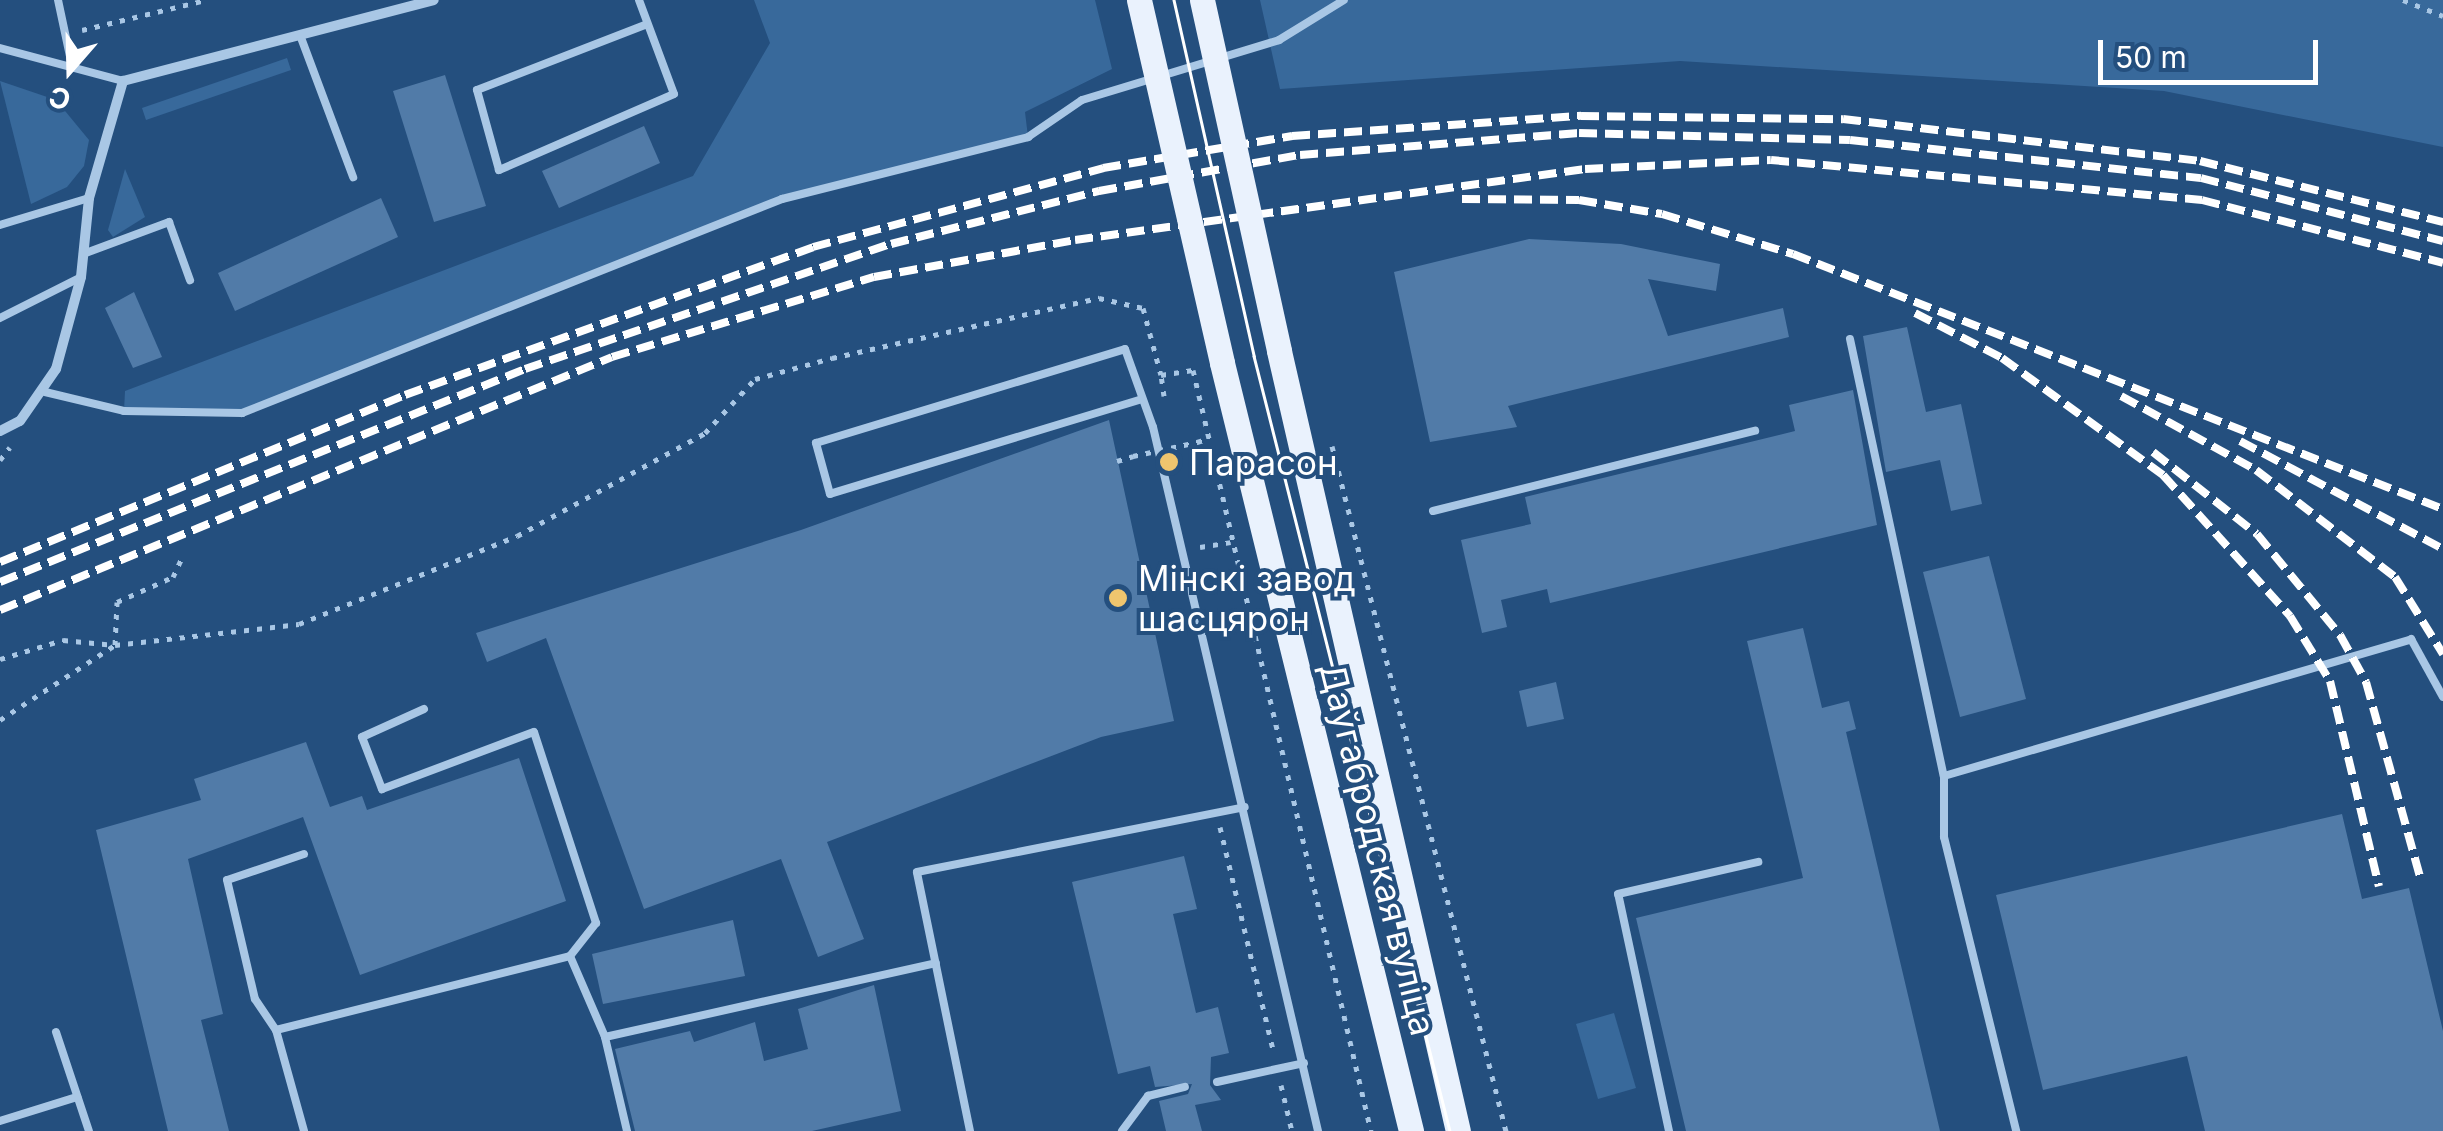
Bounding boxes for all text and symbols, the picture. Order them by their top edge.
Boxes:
north arrow [20,20,120,120]
scale bar [2103,20,2323,82]
text: 50 m [2115,39,2187,75]
text: С [44,79,75,118]
place label: Парасон [1189,441,1338,483]
marker: Парасон [1158,451,1180,473]
place label: Мінскі завод шасцярон [1138,557,1356,639]
marker: Мінскі завод шасцярон [1107,587,1129,609]
street label: Даўгабродская вуліца [1311,658,1445,1040]

